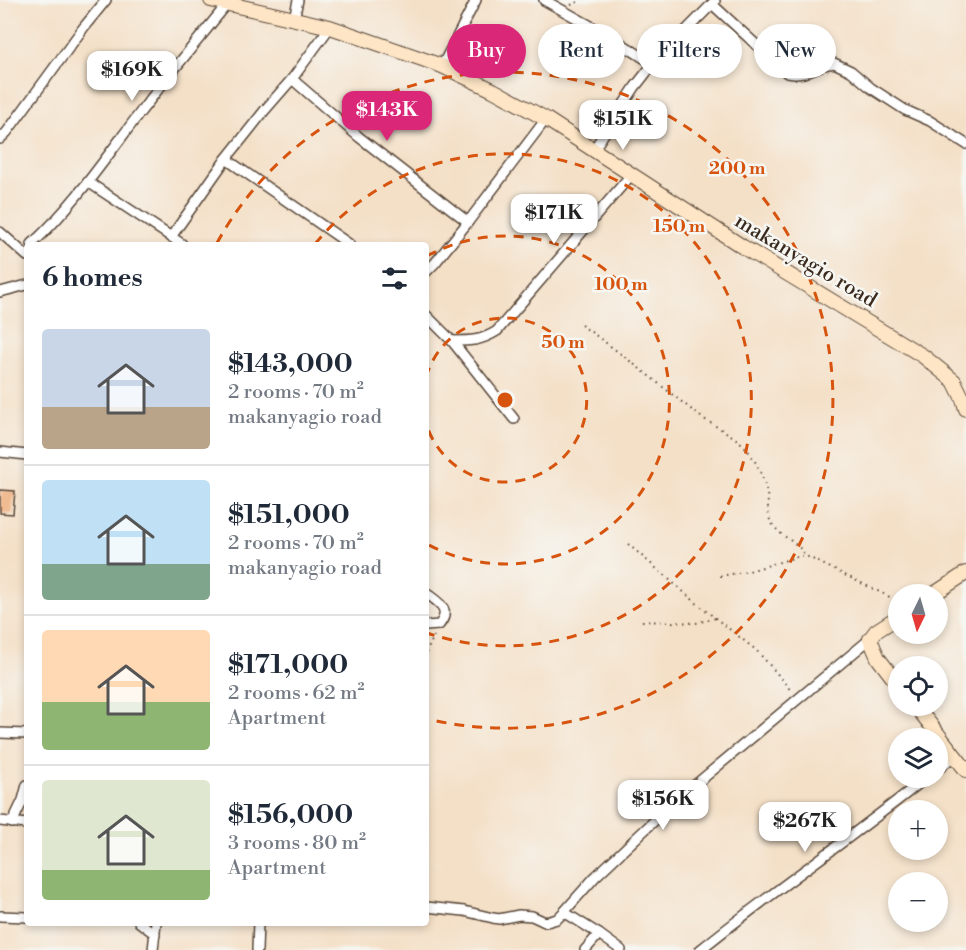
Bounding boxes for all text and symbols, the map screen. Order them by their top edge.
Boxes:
chip: Buy [447,24,526,78]
chip: Rent [538,24,625,78]
chip: Filters [637,24,742,78]
chip: New [754,24,836,78]
pin: $169K [90,51,174,102]
text: $169K [101,58,163,83]
pin: $143K [345,91,429,142]
text: $143K [356,98,418,123]
pin: $151K [581,100,665,151]
text: $151K [593,107,653,132]
text: 200 m [709,157,766,180]
pin: $171K [512,194,596,245]
text: $171K [525,201,583,226]
street label: makanyagio road [730,208,881,314]
text: 150 m [653,215,706,238]
text: 6 homes [42,262,143,294]
icon: filters [378,262,411,295]
text: 100 m [594,273,648,296]
text: 50 m [541,331,585,354]
text: $143,000 [228,348,353,380]
icon: home [90,353,162,425]
text: 2 rooms · 70 m² [228,380,364,405]
centre of rings [495,390,515,410]
text: makanyagio road [228,405,382,430]
text: $151,000 [228,499,350,531]
icon: home [90,504,162,576]
text: 2 rooms · 70 m² [228,531,364,556]
text: makanyagio road [228,556,382,581]
north arrow [888,584,948,644]
map controls [888,584,948,932]
text: $171,000 [228,649,348,681]
icon: home [90,654,162,726]
button: locate [888,656,948,716]
text: 2 rooms · 62 m² [228,681,364,706]
text: Apartment [228,706,326,731]
button: layers [888,728,948,788]
pin: $156K [621,780,705,831]
text: $156K [632,787,694,812]
text: $156,000 [228,799,353,831]
button: + [888,800,948,860]
pin: $267K [763,802,847,853]
icon: home [90,804,162,876]
text: $267K [773,809,837,834]
text: 3 rooms · 80 m² [228,831,366,856]
text: Apartment [228,856,326,881]
button: − [888,872,948,932]

